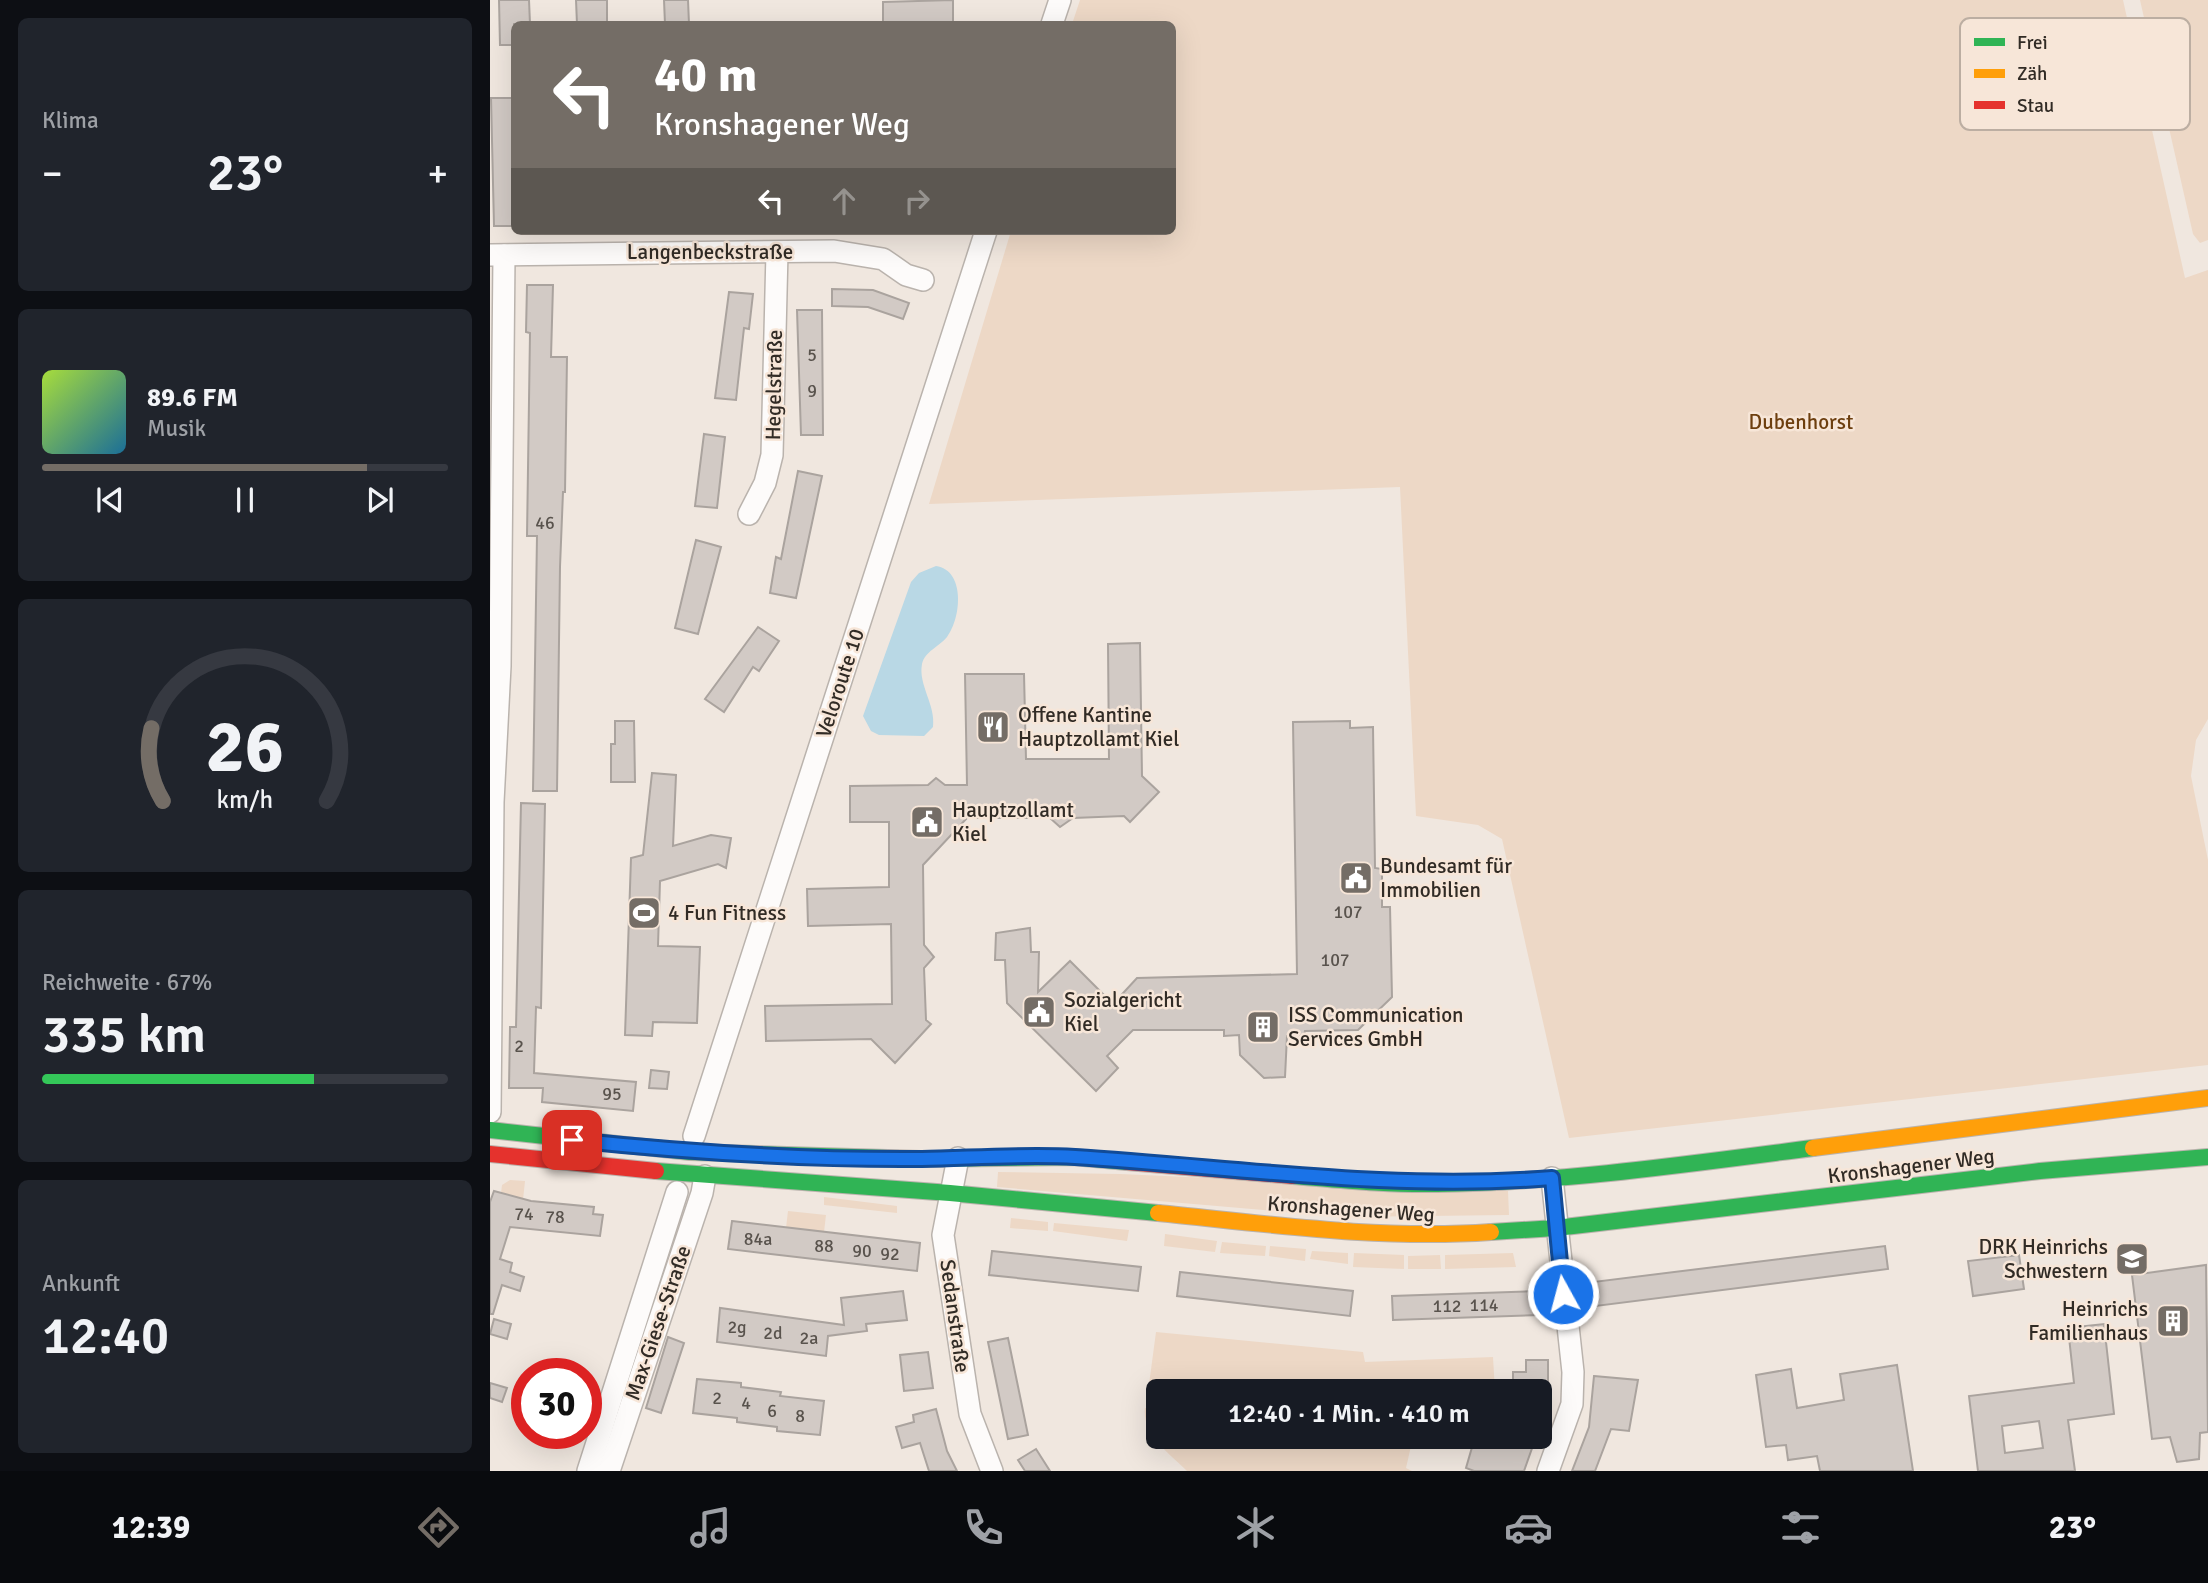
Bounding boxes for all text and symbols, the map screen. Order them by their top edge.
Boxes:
legend [1960,18,2190,130]
text: Frei [2017,31,2048,55]
text: 40 m [654,45,757,105]
icon: left [539,49,630,140]
text: Zäh [2017,62,2047,86]
text: Stau [2017,94,2054,118]
text: Kronshagener Weg [654,105,910,144]
text: Klima [42,106,99,135]
text: 23° [207,141,283,205]
text: − [42,150,63,197]
text: + [427,150,448,197]
icon: left [752,182,790,220]
icon: ahead [825,182,863,220]
icon: right [898,182,936,220]
street label: Langenbeckstraße [627,239,793,265]
street label: Hegelstraße [760,329,788,441]
house number: 5 [807,344,817,366]
house number: 9 [807,380,817,402]
text: 89.6 FM [147,382,238,414]
park label: Dubenhorst [1749,409,1853,435]
text: Musik [147,414,206,443]
icon: previous [91,481,129,519]
icon: pause [226,481,264,519]
icon: next [361,481,399,519]
house number: 46 [535,512,555,534]
street label: Veloroute 10 [810,625,870,741]
place label: Offene Kantine Hauptzollamt Kiel [1018,702,1179,752]
text: 26 [206,704,284,793]
restaurant icon: Offene Kantine Hauptzollamt Kiel [974,708,1012,746]
text: km/h [217,784,273,815]
place label: Hauptzollamt Kiel [952,797,1074,847]
public building icon: Hauptzollamt Kiel [908,803,946,841]
place label: Bundesamt für Immobilien [1380,853,1512,903]
public building icon: Bundesamt für Immobilien [1337,859,1375,897]
sports icon: 4 Fun Fitness [625,894,663,932]
place label: 4 Fun Fitness [668,900,786,926]
house number: 107 [1333,901,1363,923]
house number: 107 [1320,949,1350,971]
text: Reichweite · 67% [42,968,212,997]
place label: Sozialgericht Kiel [1064,987,1182,1037]
public building icon: Sozialgericht Kiel [1020,993,1058,1031]
place label: ISS Communication Services GmbH [1288,1002,1464,1052]
text: 335 km [42,1003,206,1067]
building icon: ISS Communication Services GmbH [1244,1008,1282,1046]
house number: 2 [514,1035,524,1057]
house number: 95 [602,1083,622,1105]
pin [542,1110,602,1170]
icon: arrive [553,1121,591,1159]
street label: Kronshagener Weg [1826,1143,1996,1189]
street label: Kronshagener Weg [1266,1190,1436,1228]
house number: 74 [514,1203,534,1225]
house number: 78 [545,1206,565,1228]
house number: 84a [744,1228,772,1250]
place label: DRK Heinrichs Schwestern [1979,1234,2108,1284]
house number: 88 [814,1235,834,1257]
house number: 90 [852,1240,872,1262]
school or university icon: DRK Heinrichs Schwestern [2113,1240,2151,1278]
street label: Max-Giese-Straße [619,1242,697,1404]
house number: 92 [880,1243,900,1265]
position arrow [1526,1257,1600,1331]
street label: Sedanstraße [934,1258,976,1374]
text: Ankunft [42,1269,120,1298]
house number: 114 [1469,1294,1499,1316]
house number: 112 [1432,1295,1462,1317]
place label: Heinrichs Familienhaus [2028,1296,2148,1346]
building icon: Heinrichs Familienhaus [2154,1302,2192,1340]
text: 12:40 [42,1304,169,1368]
house number: 2g [727,1316,747,1338]
house number: 2d [763,1322,783,1344]
house number: 2a [800,1327,818,1349]
speed limit sign: 30 [511,1358,602,1449]
house number: 2 [712,1387,722,1409]
house number: 4 [741,1392,751,1414]
text: 12:40 · 1 Min. · 410 m [1228,1398,1470,1430]
house number: 6 [767,1400,777,1422]
house number: 8 [795,1405,805,1427]
icon: directions [414,1503,463,1552]
icon: music [686,1503,735,1552]
icon: phone [959,1503,1008,1552]
icon: climate [1231,1503,1280,1552]
icon: car [1504,1503,1553,1552]
icon: filters [1776,1503,1825,1552]
text: 12:39 [112,1508,190,1547]
text: 23° [2049,1508,2096,1547]

